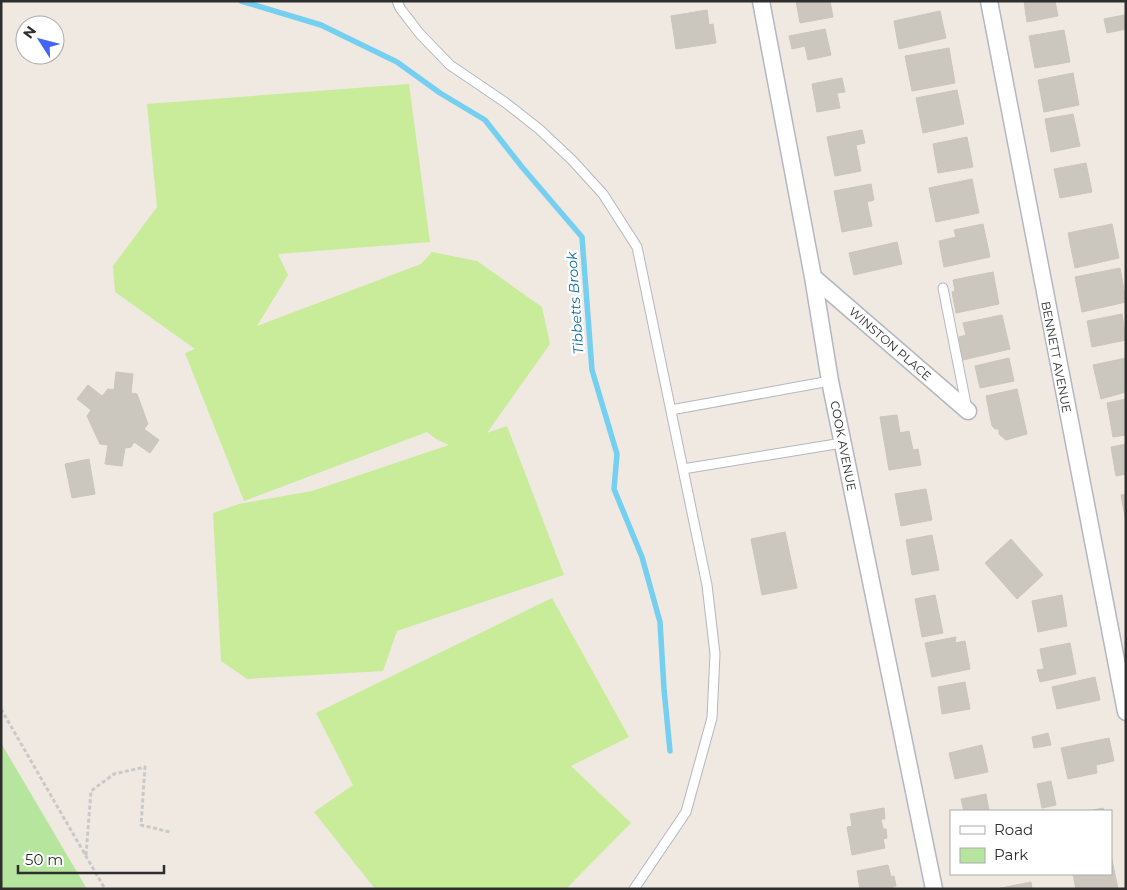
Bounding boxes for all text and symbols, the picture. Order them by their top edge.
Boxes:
north arrow [15,15,65,65]
text: N [19,22,40,42]
water label: Tibbetts Brook [562,250,588,355]
street label: BENNETT AVENUE [1038,300,1075,414]
street label: WINSTON PLACE [846,304,935,383]
street label: COOK AVENUE [827,400,860,492]
legend [950,810,1112,875]
text: Road [994,820,1033,839]
scale bar [18,842,164,874]
text: Park [994,845,1028,864]
text: 50 m [25,850,63,869]

